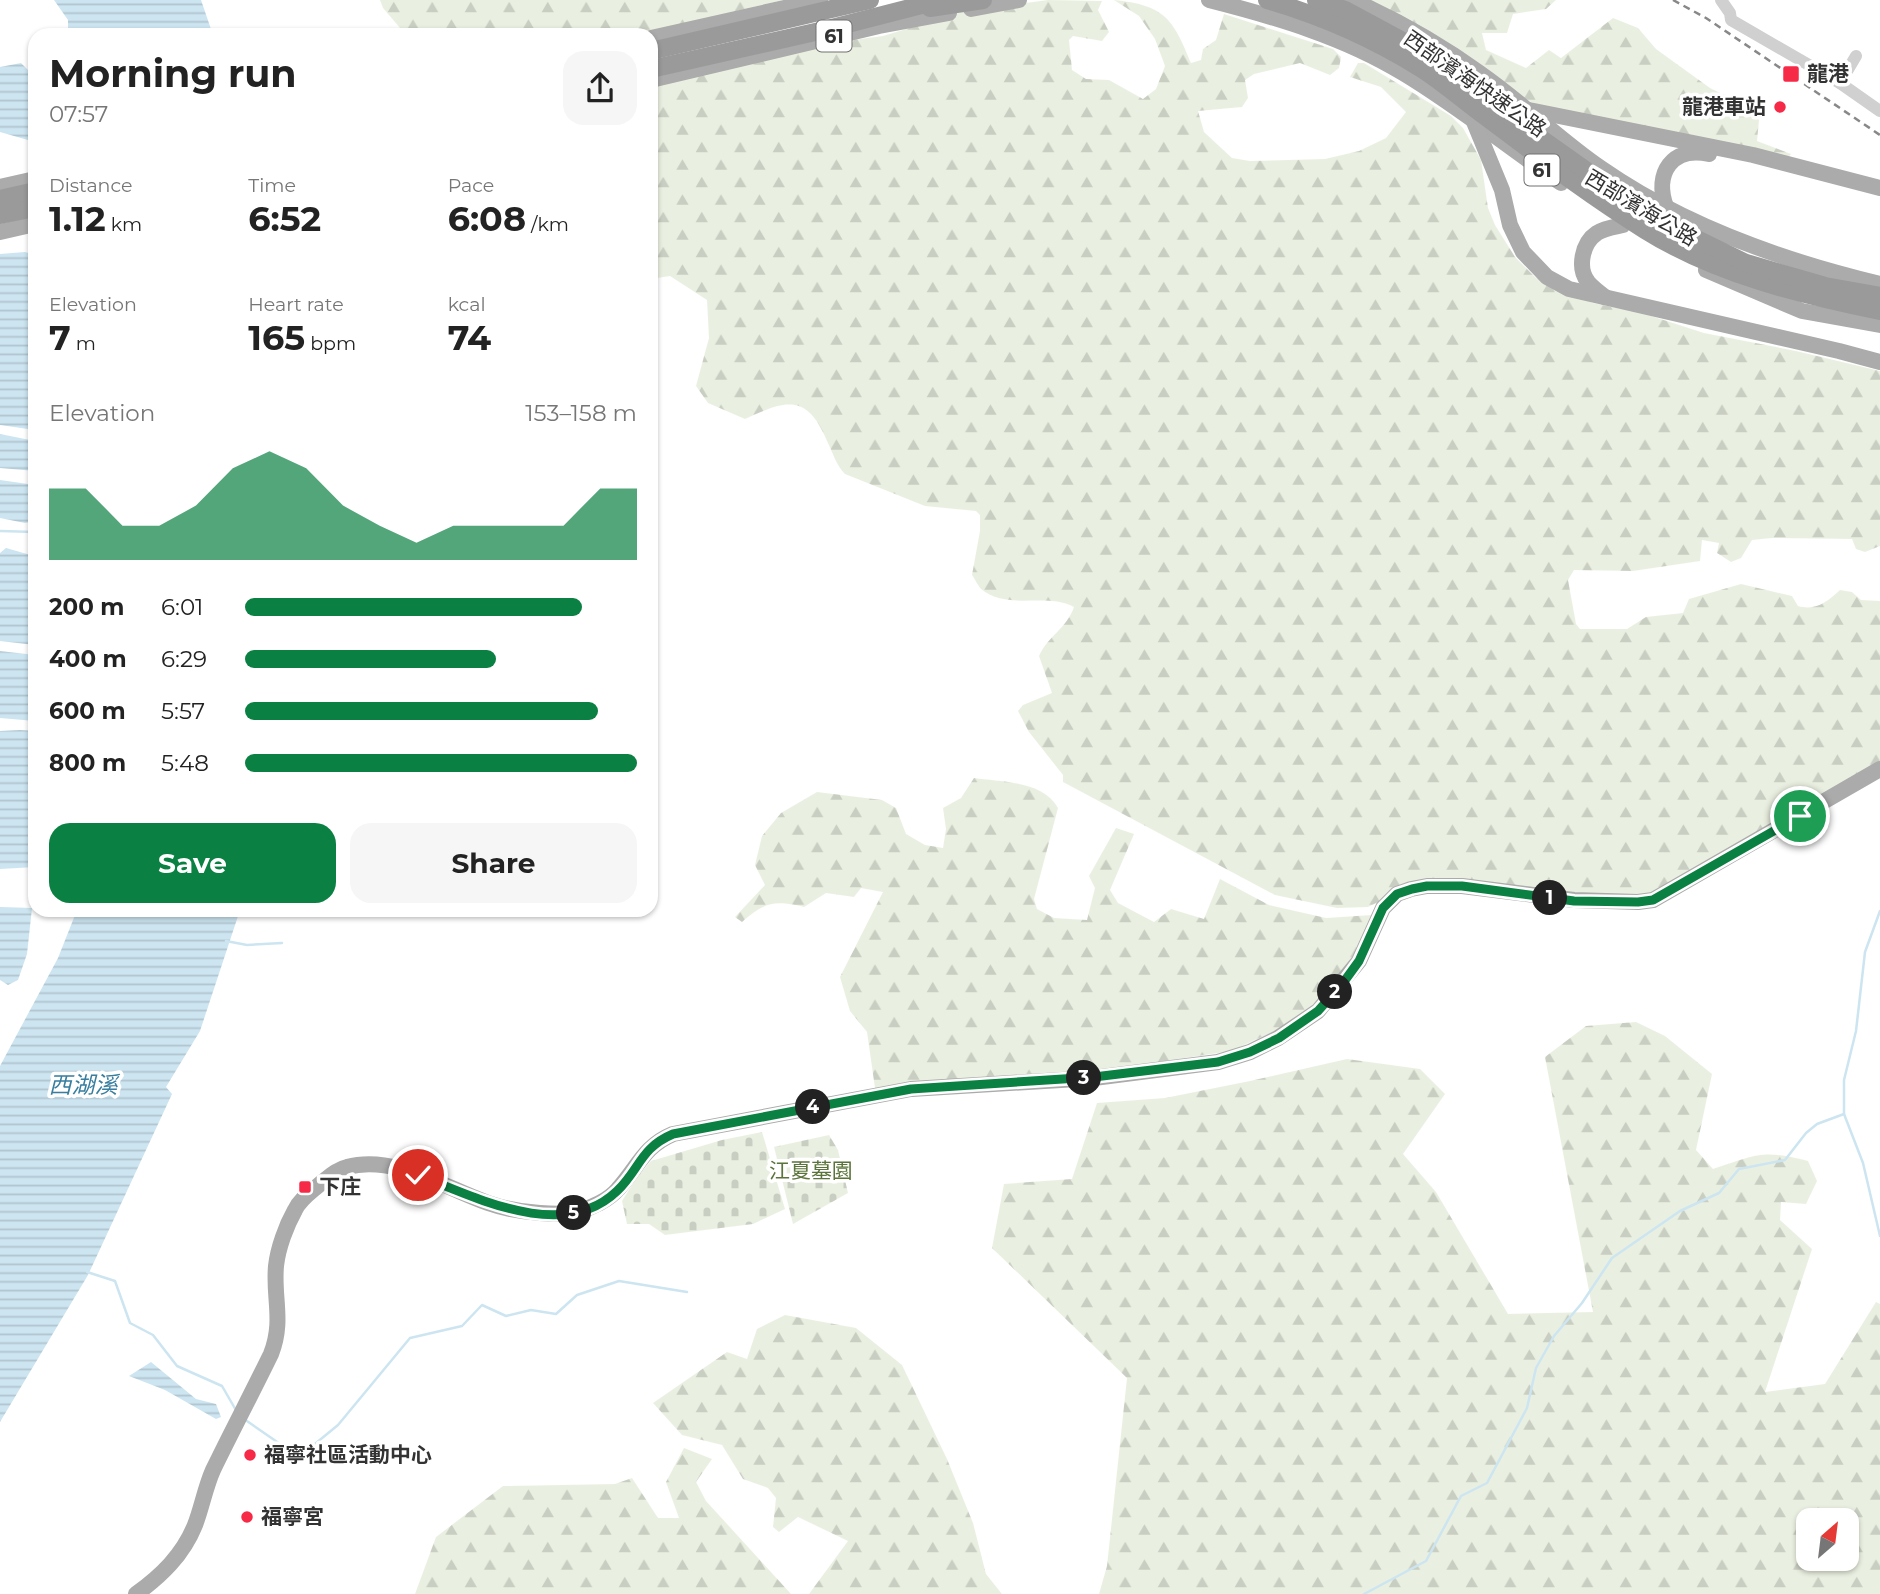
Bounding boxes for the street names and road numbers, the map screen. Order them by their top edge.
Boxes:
road number: 61 [816,20,852,52]
street label: 西部濱海快速公路 [1399,25,1551,142]
road number: 61 [1524,154,1560,186]
street label: 西部濱海公路 [1581,164,1702,251]

